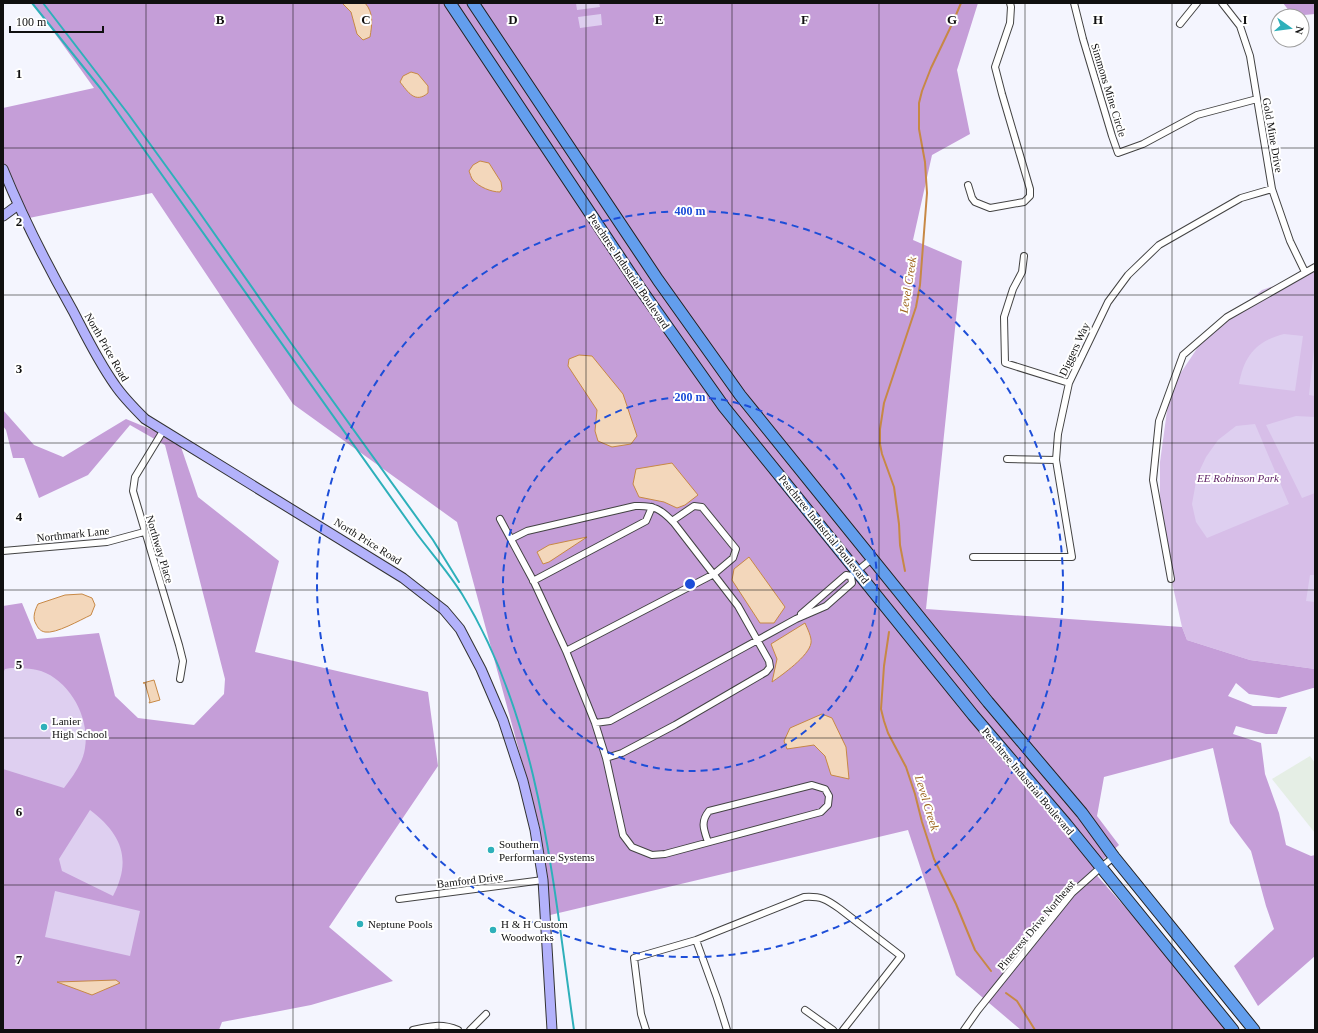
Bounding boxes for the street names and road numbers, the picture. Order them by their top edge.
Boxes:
street label: Simmons Mine Circle [1089,42,1129,138]
street label: Gold Mine Drive [1261,97,1286,173]
street label: Peachtree Industrial Boulevard [586,211,672,331]
street label: North Price Road [83,311,132,384]
street label: Diggers Way [1056,320,1092,377]
street label: Peachtree Industrial Boulevard [776,472,872,586]
street label: Northway Place [144,514,176,585]
street label: North Price Road [332,516,404,567]
street label: Northmark Lane [36,524,110,544]
street label: Peachtree Industrial Boulevard [980,725,1077,837]
street label: Bamford Drive [436,870,504,890]
street label: Pinecrest Drive Northeast [995,878,1077,972]

